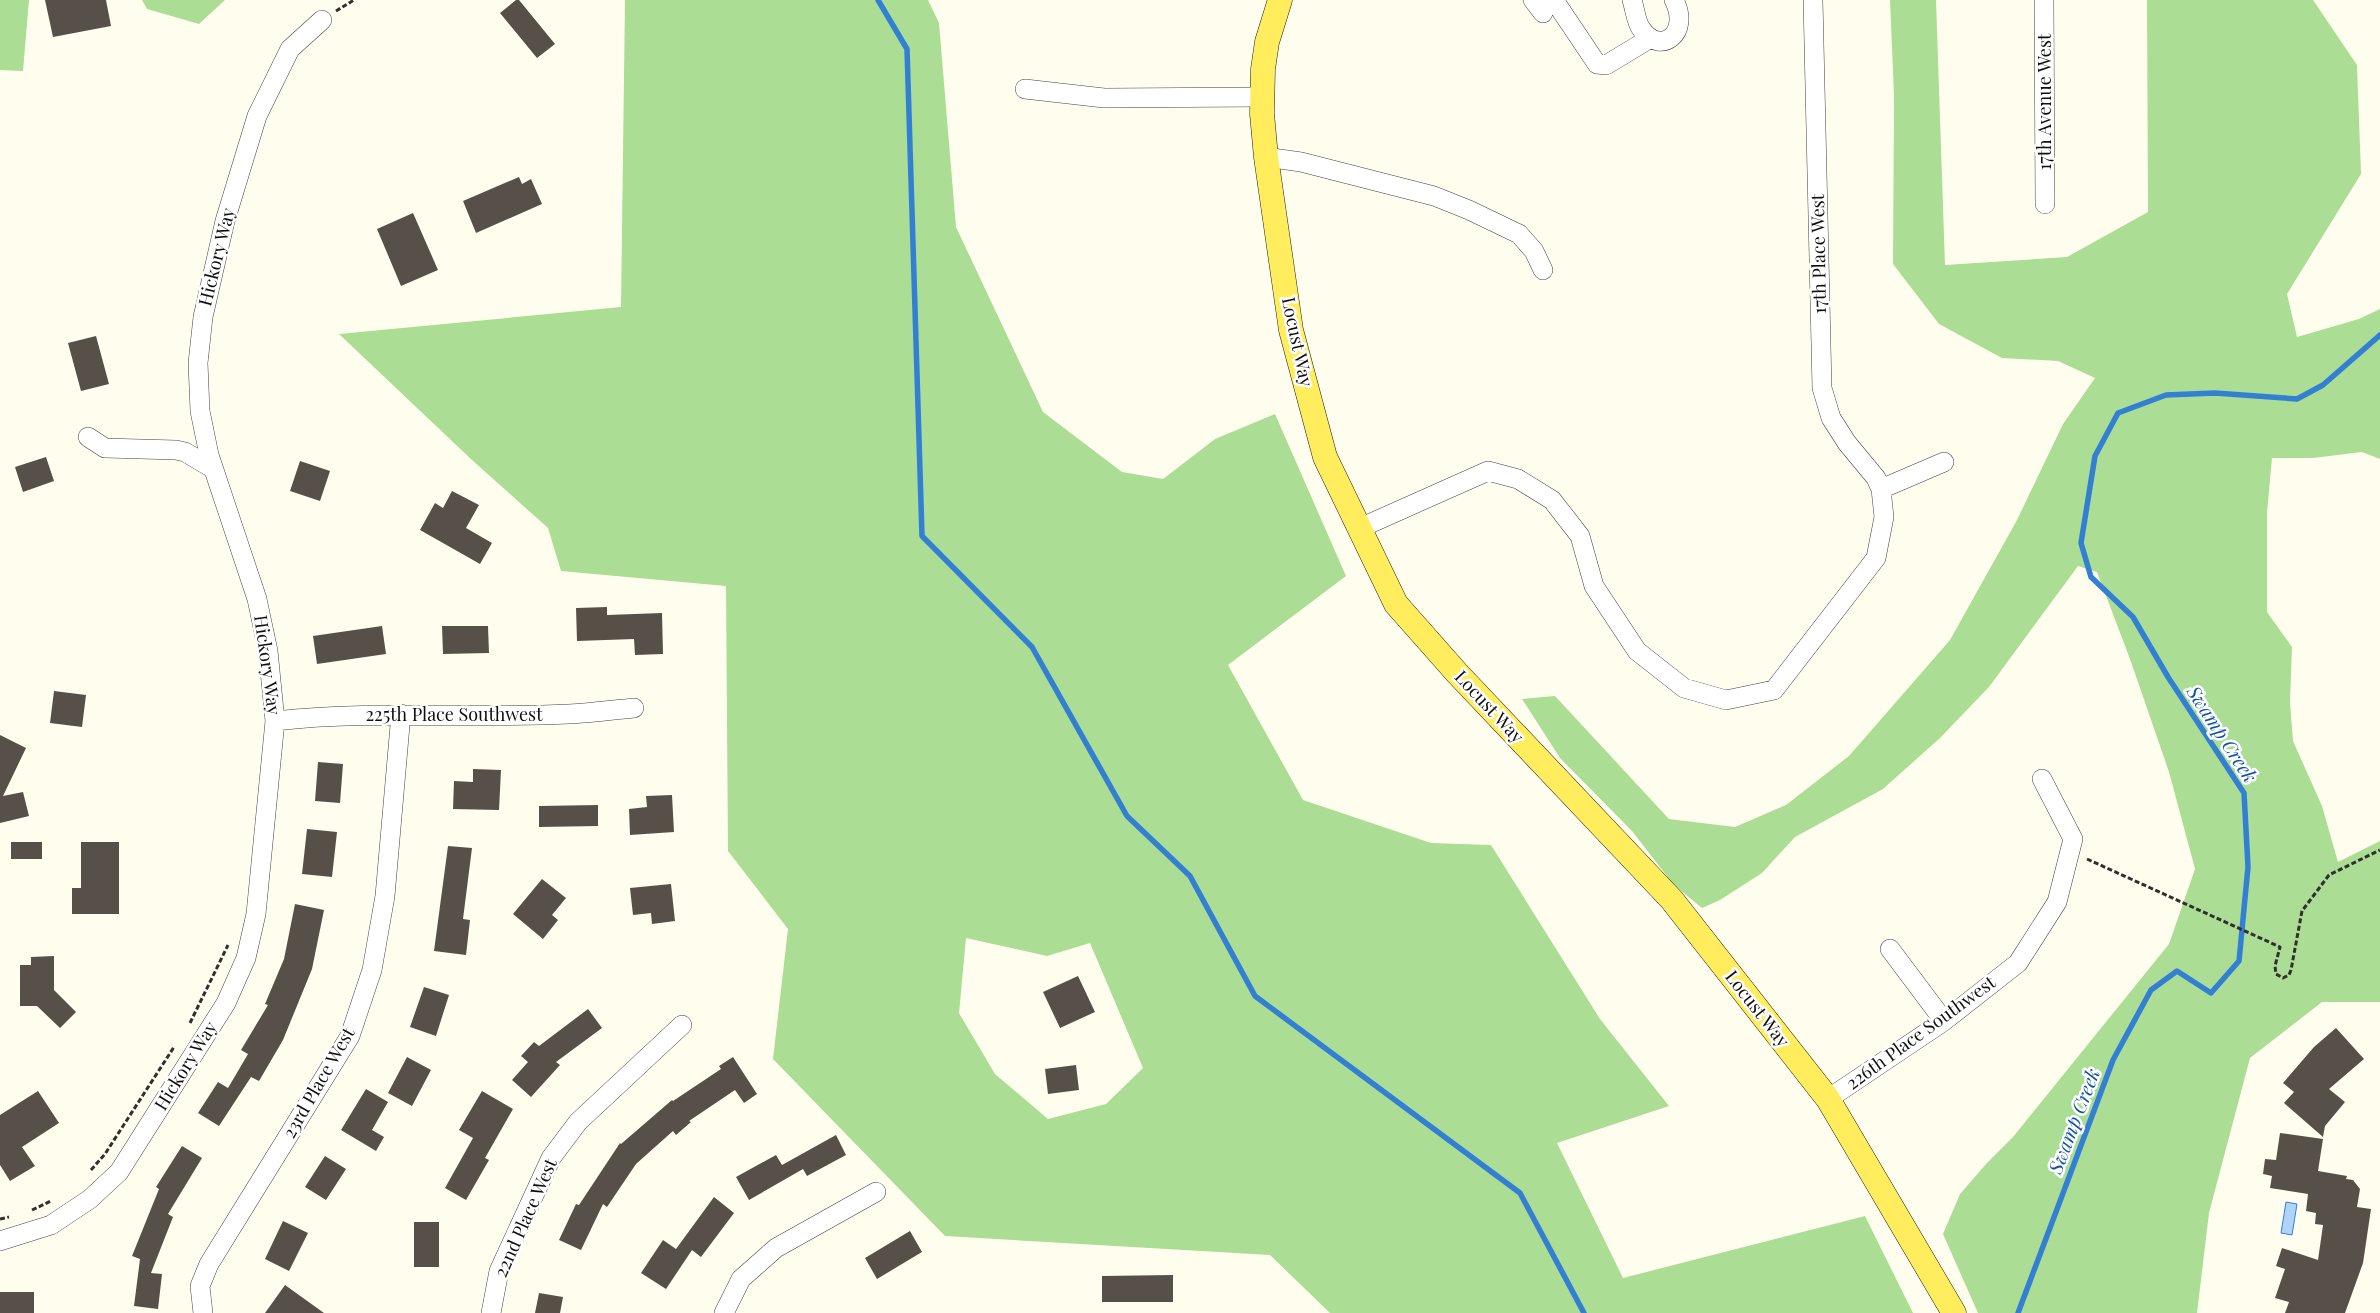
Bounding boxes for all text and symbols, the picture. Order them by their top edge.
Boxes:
street label: 17th Avenue West [2032,33,2056,170]
street label: 17th Place West [1805,193,1831,314]
street label: Hickory Way [192,205,240,309]
street label: Locust Way [1277,295,1319,389]
street label: Hickory Way [249,613,287,716]
street label: Locust Way [1450,665,1530,748]
water label: Swamp Creek [2181,679,2264,787]
street label: 225th Place Southwest [365,702,543,726]
street label: Locust Way [1720,965,1795,1052]
street label: 226th Place Southwest [1841,970,2000,1094]
street label: Hickory Way [148,1016,222,1115]
street label: 23rd Place West [277,1022,360,1142]
water label: Swamp Creek [2041,1064,2105,1178]
street label: 22nd Place West [488,1154,562,1281]

